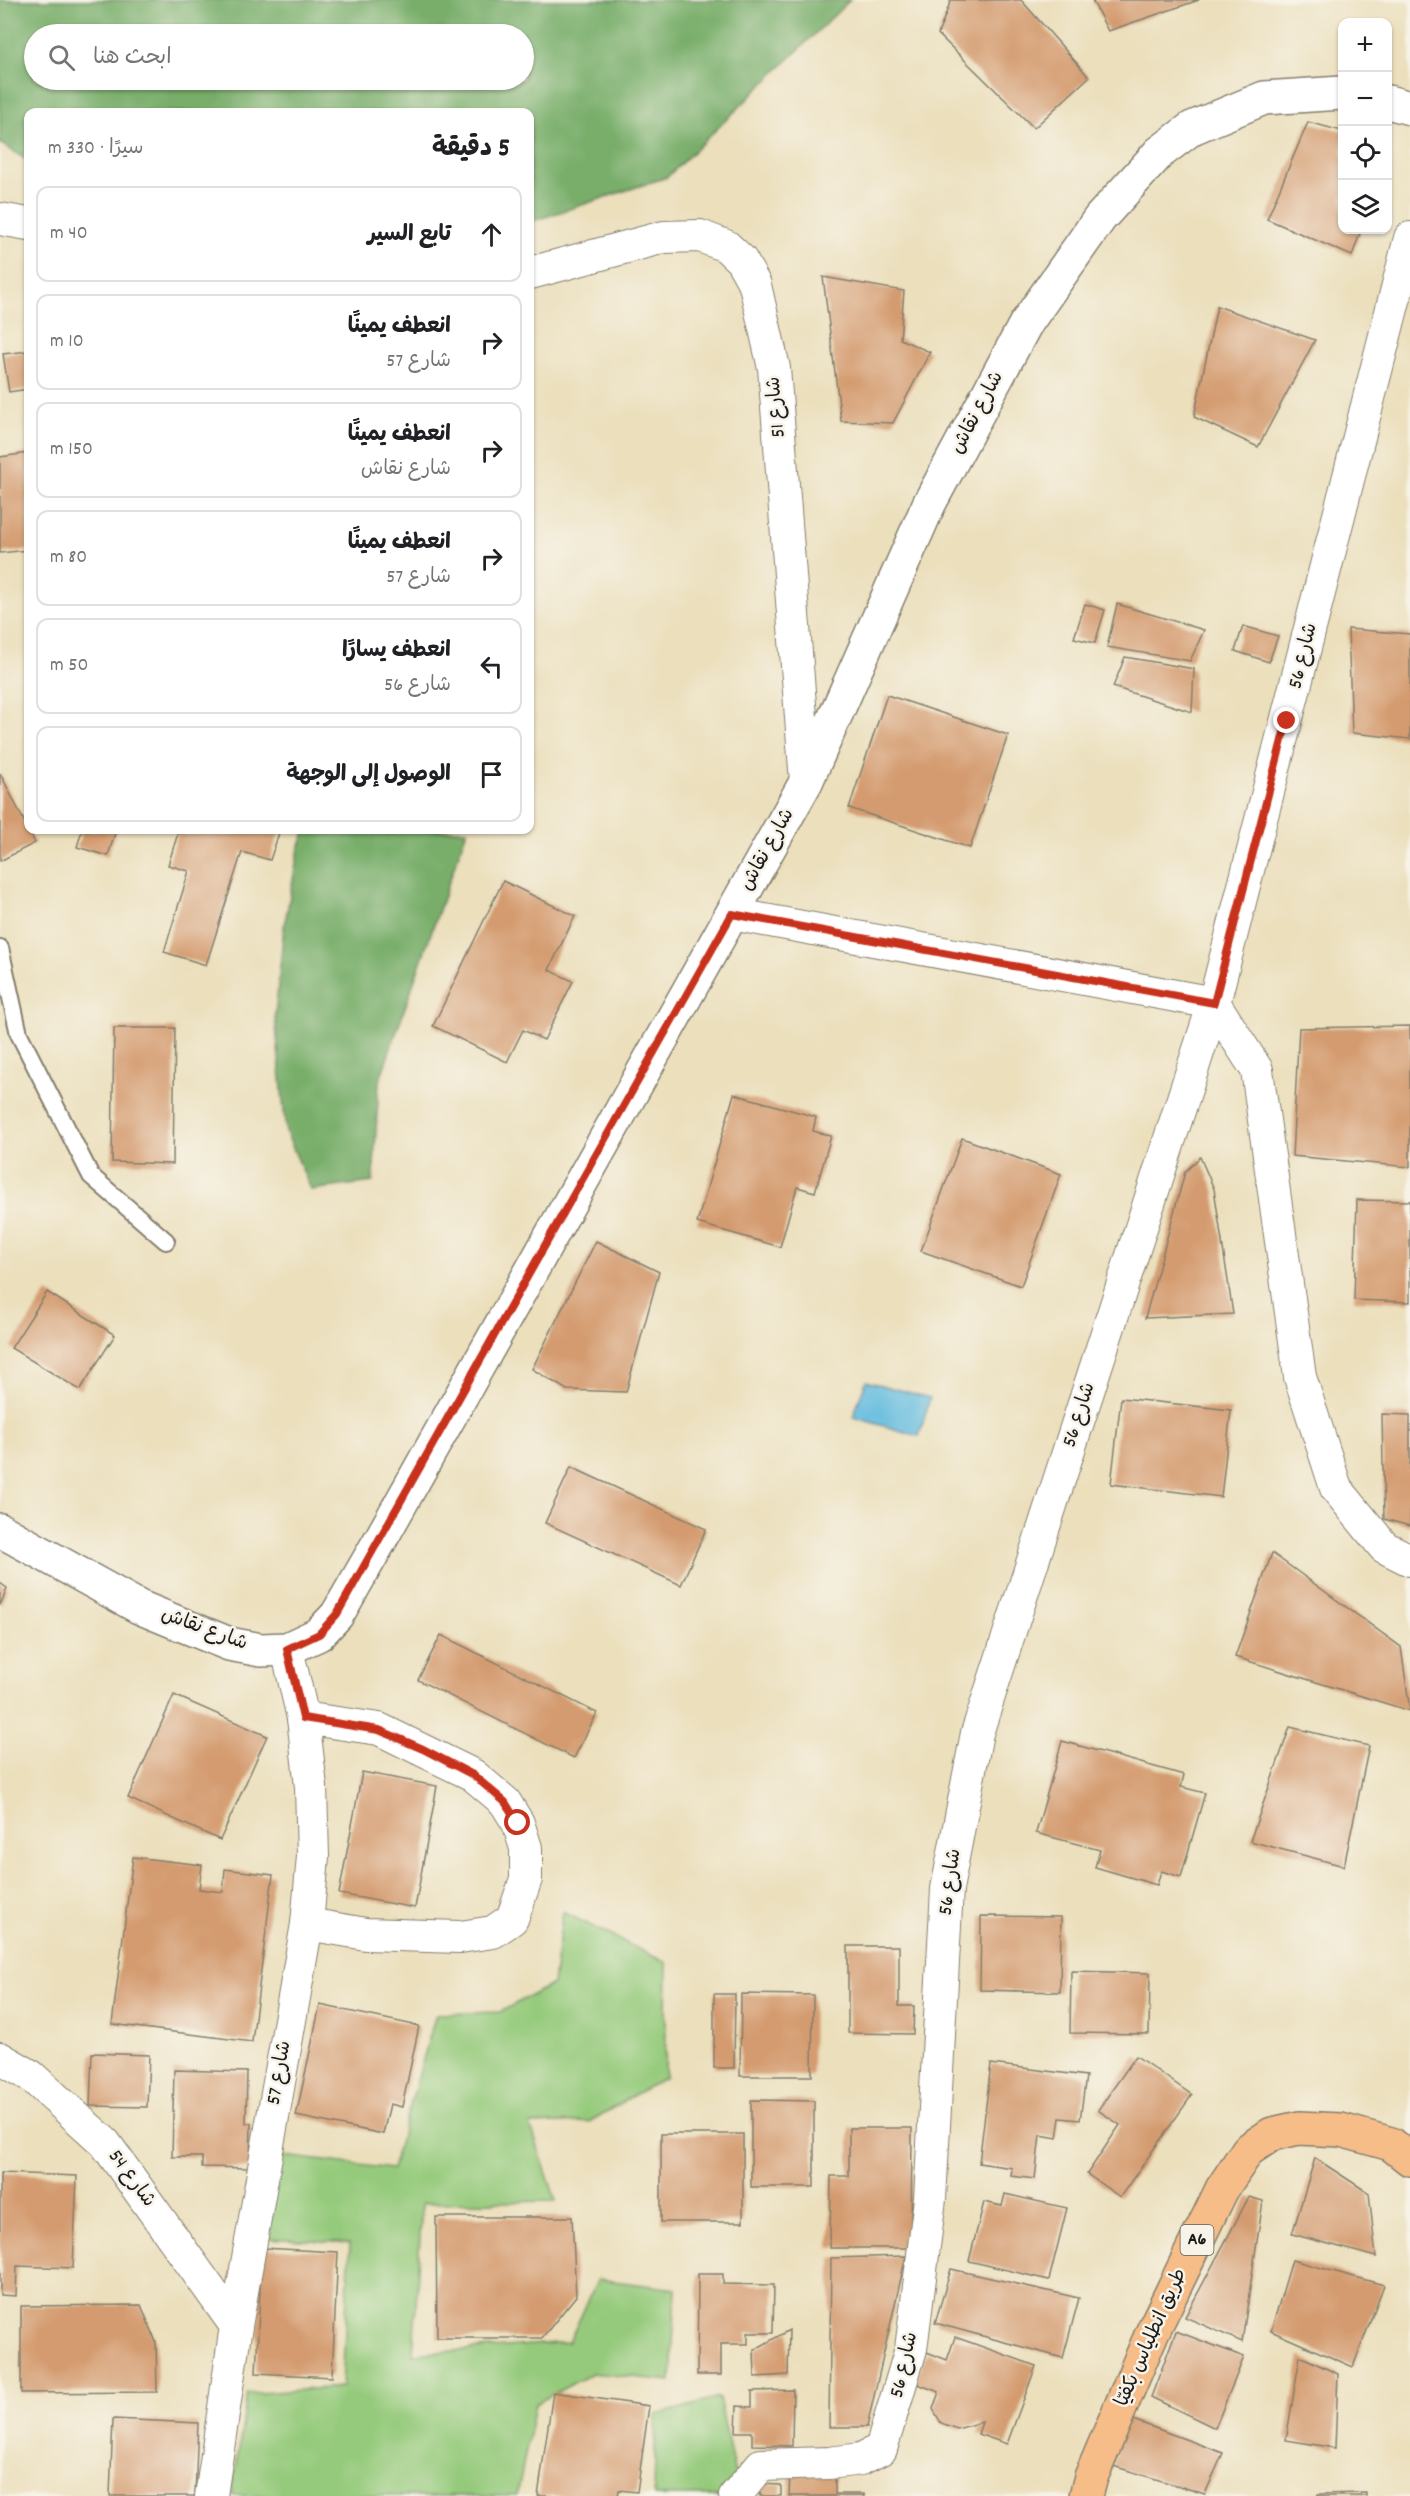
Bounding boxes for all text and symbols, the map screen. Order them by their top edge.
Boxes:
map controls [1338,18,1392,234]
button: + [1338,18,1392,72]
search box [24,24,534,90]
icon: search [45,41,78,74]
text: ابحث هنا [93,43,172,74]
button: − [1338,72,1392,126]
button: locate [1338,126,1392,180]
text: 5 دقيقة [432,131,510,168]
text: سيرًا · 330 m [48,135,144,163]
button: layers [1338,180,1392,234]
icon: ahead [475,218,508,251]
text: 40 m [50,220,88,248]
text: تابع السير [368,220,451,251]
text: انعطف يمينًا [348,312,451,343]
icon: right [475,326,508,359]
text: 10 m [50,328,84,356]
text: شارع 57 [386,348,451,376]
street label: شارع نقاش [944,367,1012,459]
street label: شارع 51 [760,375,794,439]
text: انعطف يمينًا [348,420,451,451]
icon: right [475,434,508,467]
text: 150 m [50,436,93,464]
text: شارع نقاش [361,456,451,484]
text: انعطف يمينًا [348,528,451,559]
icon: right [475,542,508,575]
text: 80 m [50,544,87,572]
text: شارع 57 [386,564,451,592]
street label: شارع 56 [1282,620,1326,692]
text: انعطف يسارًا [342,636,451,667]
icon: left [475,650,508,683]
text: 50 m [50,652,89,680]
text: شارع 56 [384,672,451,700]
route end [1273,707,1299,733]
icon: arrive [475,758,508,791]
text: الوصول إلى الوجهة [286,760,451,791]
street label: شارع نقاش [734,804,802,896]
street label: شارع 56 [1056,1379,1104,1451]
street label: شارع نقاش [157,1601,251,1659]
route start [504,1809,530,1835]
street label: شارع 56 [932,1847,970,1917]
street label: شارع 57 [261,2039,299,2107]
street label: شارع 54 [100,2144,162,2214]
road number: A6 [1180,2225,1214,2255]
street label: طريق انطلياس بكفيّا [1109,2264,1195,2412]
street label: شارع 56 [884,2329,926,2401]

